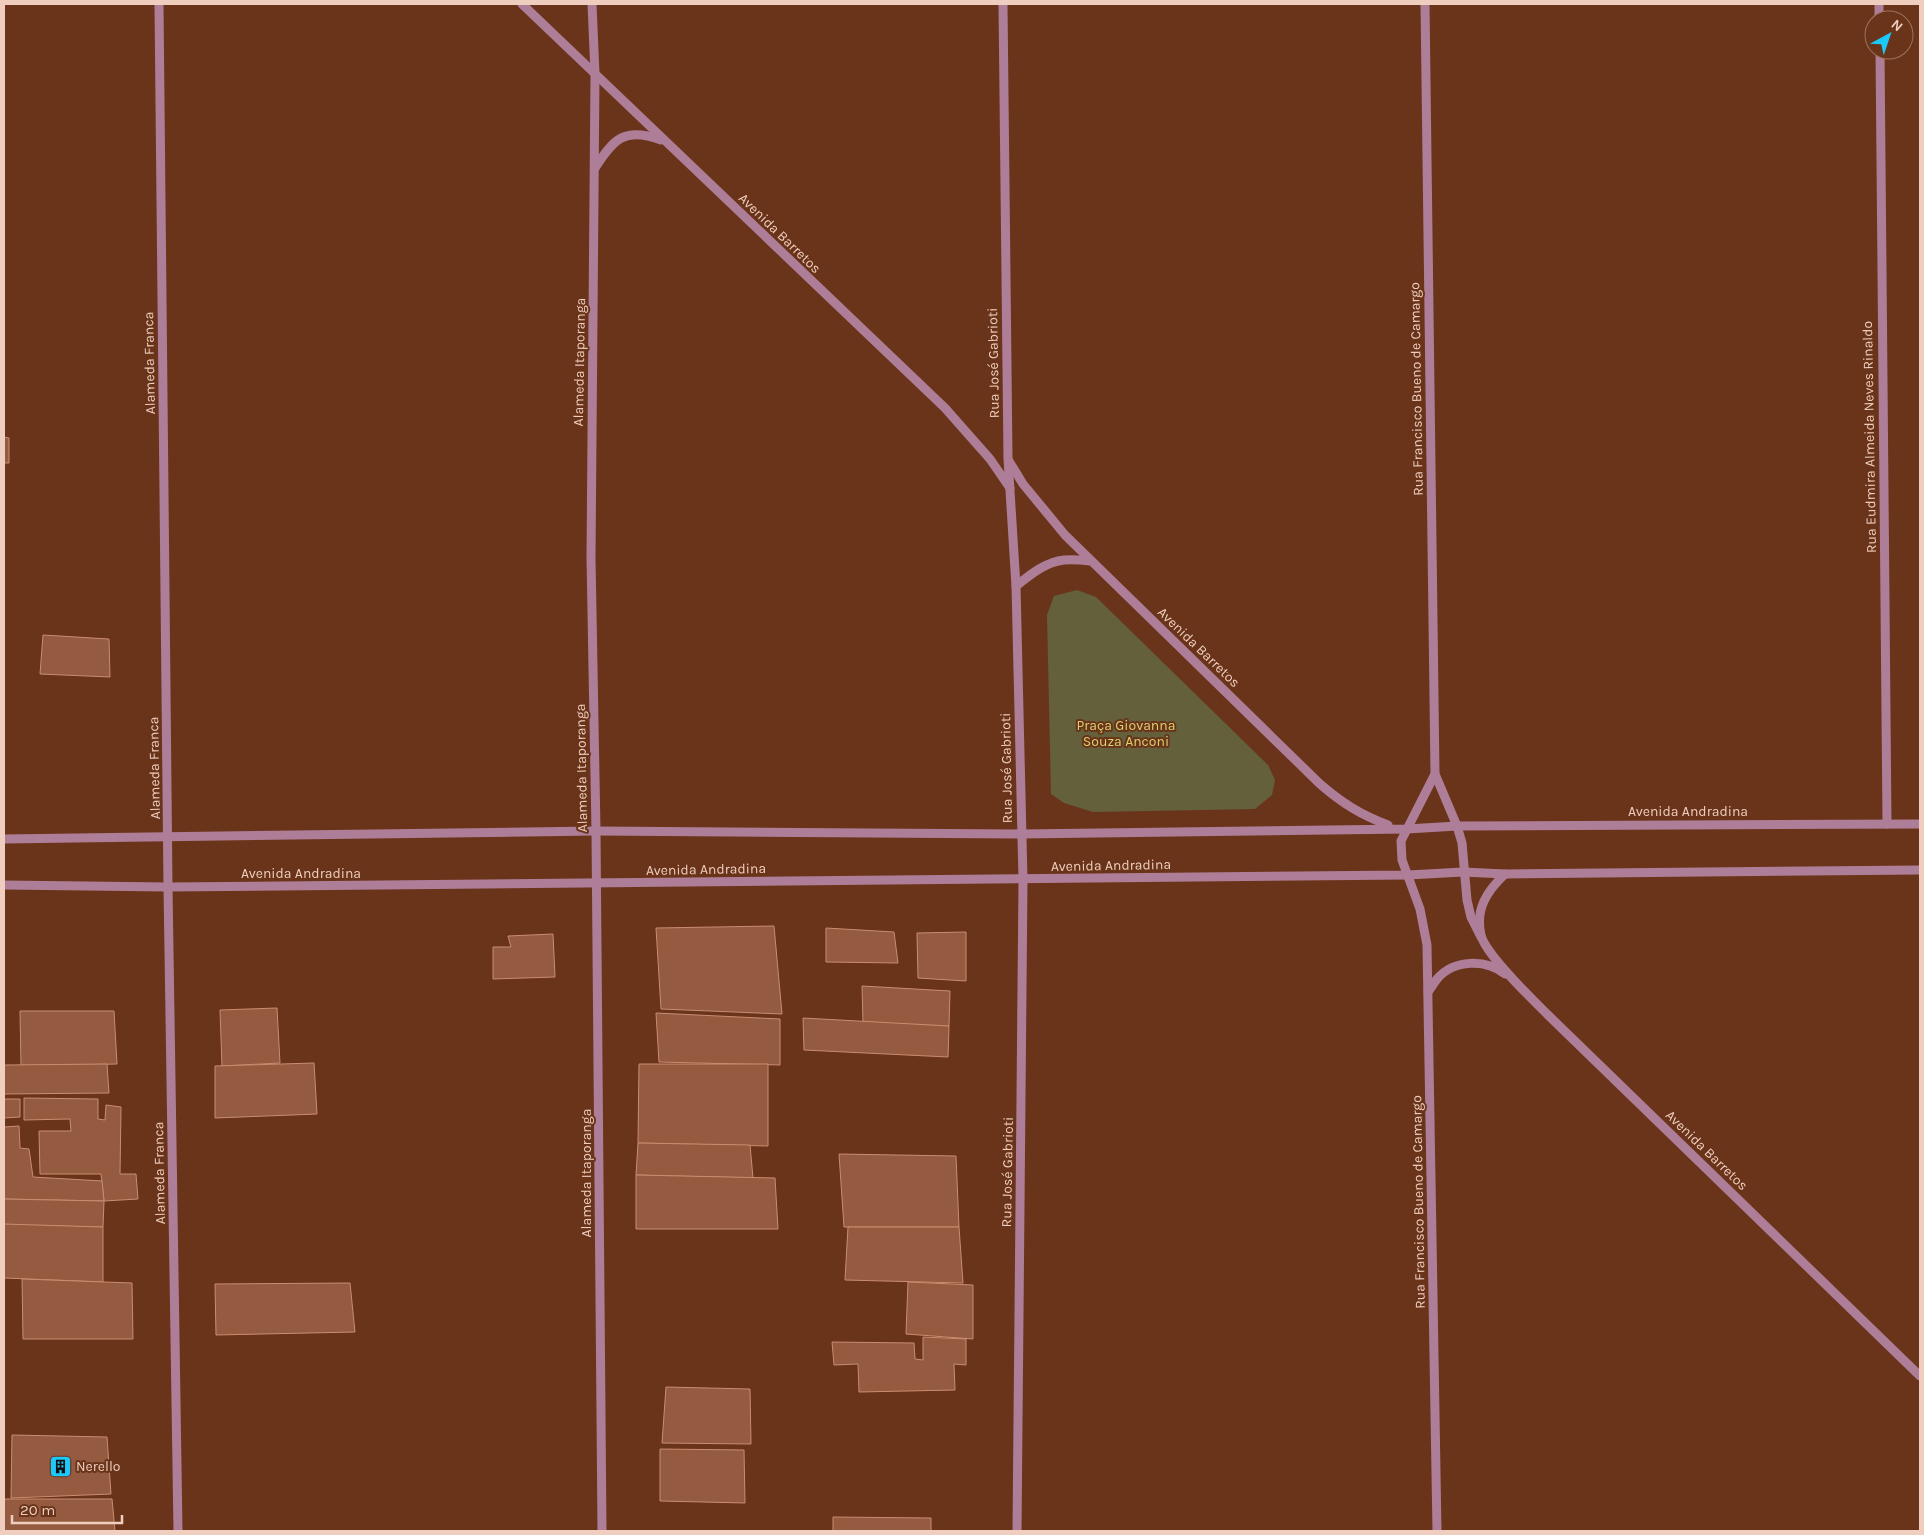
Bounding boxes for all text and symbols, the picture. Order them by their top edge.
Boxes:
north arrow [1864,10,1914,60]
text: N [1888,16,1906,35]
street label: Avenida Barretos [735,190,824,277]
street label: Rua Francisco Bueno de Camargo [1406,282,1427,496]
street label: Alameda Itaporanga [570,297,589,427]
street label: Rua José Gabrioti [984,308,1003,418]
street label: Alameda Franca [140,311,159,415]
street label: Rua Eudmira Almeida Neves Rinaldo [1859,321,1880,553]
street label: Avenida Barretos [1154,604,1243,691]
street label: Alameda Itaporanga [572,703,591,833]
street label: Rua José Gabrioti [997,713,1016,823]
street label: Alameda Franca [145,716,164,820]
park label: Praça Giovanna Souza Anconi [1077,717,1175,750]
street label: Avenida Andradina [1628,803,1748,820]
street label: Avenida Andradina [1051,856,1171,875]
street label: Avenida Andradina [646,860,766,879]
street label: Avenida Andradina [241,865,361,882]
street label: Rua Francisco Bueno de Camargo [1408,1095,1429,1309]
street label: Avenida Barretos [1662,1107,1751,1194]
street label: Alameda Itaporanga [578,1109,595,1237]
street label: Rua José Gabrioti [998,1117,1017,1227]
street label: Alameda Franca [150,1121,169,1225]
building icon: Nerello [48,1454,72,1478]
place label: Nerello [76,1458,121,1475]
scale bar [12,1492,122,1524]
text: 20 m [20,1501,55,1519]

